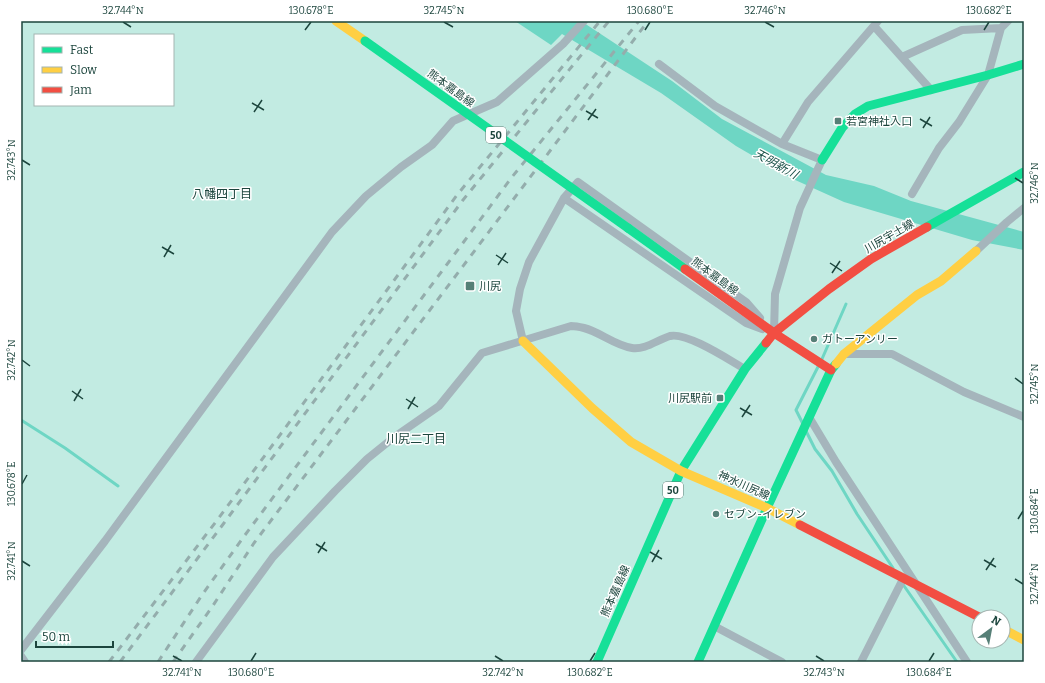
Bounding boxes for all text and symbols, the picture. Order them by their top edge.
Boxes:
text: 32.744°N [102,5,144,17]
text: 130.678°E [289,5,333,17]
text: 32.745°N [424,5,465,17]
text: 130.680°E [627,5,673,17]
text: 32.746°N [744,5,786,17]
text: 130.682°E [966,5,1012,17]
legend [34,34,174,106]
text: Fast [70,43,94,57]
text: Slow [70,63,97,77]
street label: 熊本嘉島線 [425,67,477,110]
text: Jam [69,83,92,97]
place label: 若宮神社入口 [846,115,912,128]
marker: 若宮神社入口 [833,116,843,126]
road number: 50 [486,127,506,143]
text: 32.743°N [6,139,18,181]
water label: 天明新川 [752,146,802,183]
text: 32.746°N [1029,162,1041,204]
district label: 八幡四丁目 [192,187,252,201]
street label: 川尻宇土線 [862,217,916,256]
street label: 熊本嘉島線 [689,255,741,298]
marker: 川尻 [464,280,476,292]
place label: 川尻 [479,280,501,293]
place label: ガトーアンリー [822,333,898,346]
marker: ガトーアンリー [809,334,819,344]
text: 32.742°N [6,339,18,381]
text: 32.745°N [1029,363,1041,404]
place label: 川尻駅前 [668,392,712,405]
marker: 川尻駅前 [715,393,725,403]
district label: 川尻二丁目 [386,432,446,446]
text: 130.678°E [6,462,18,506]
street label: 神水川尻線 [716,468,772,503]
road number: 50 [663,482,683,498]
text: 130.684°E [1029,488,1041,534]
place label: セブン-イレブン [724,508,806,521]
marker: セブン-イレブン [711,509,721,519]
text: 32.741°N [6,541,18,581]
street label: 熊本嘉島線 [598,563,633,619]
text: 32.744°N [1029,563,1041,605]
north arrow [971,609,1011,649]
text: N [989,613,1004,629]
scale bar [36,623,113,649]
text: 50 m [42,630,71,644]
text: 32.741°N [162,667,202,679]
text: 130.680°E [228,667,274,679]
text: 32.742°N [482,667,524,679]
text: 130.682°E [567,667,613,679]
text: 32.743°N [803,667,845,679]
text: 130.684°E [906,667,952,679]

